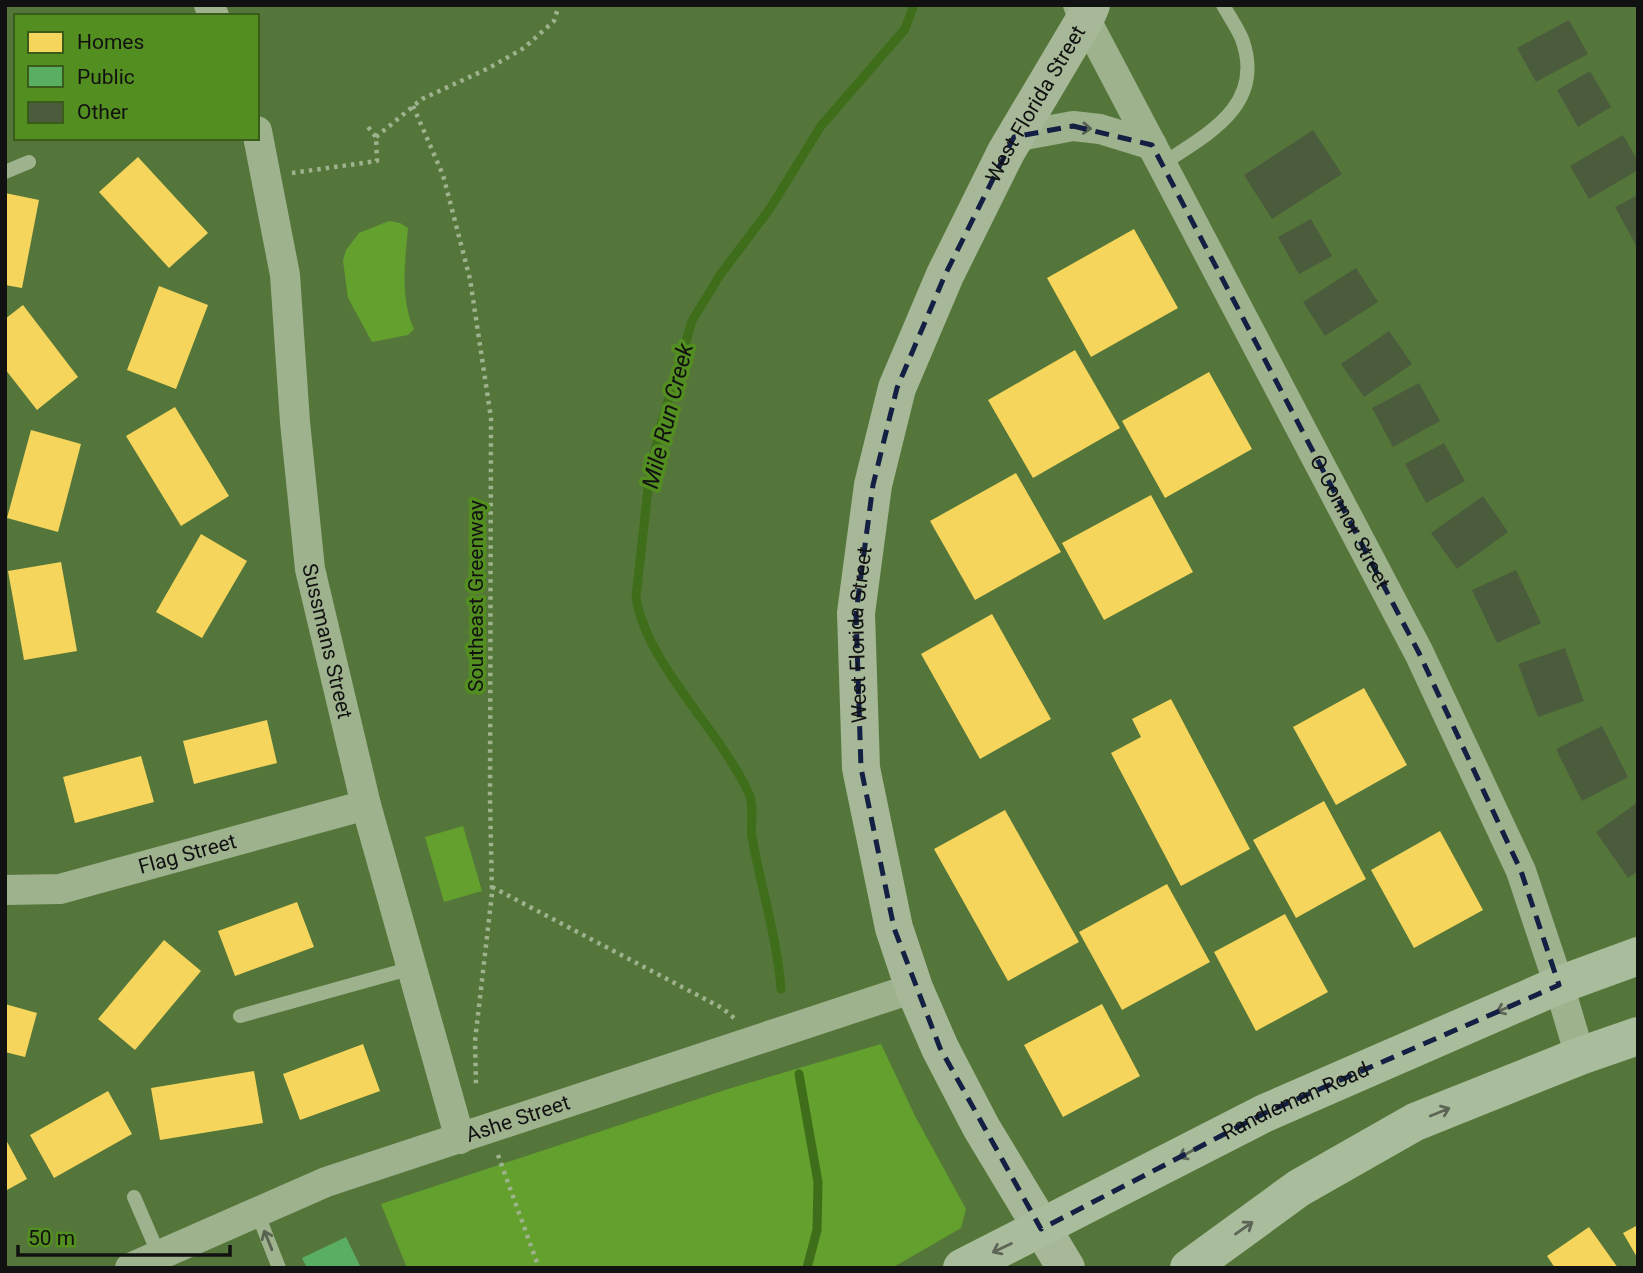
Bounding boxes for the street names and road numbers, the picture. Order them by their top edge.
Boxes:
street label: West Florida Street [981,21,1090,186]
street label: O Connor Street [1305,451,1395,593]
street label: Southeast Greenway [464,500,488,692]
street label: West Florida Street [843,545,877,724]
street label: Sussmans Street [297,561,357,721]
street label: Flag Street [136,829,239,879]
street label: Randleman Road [1218,1057,1373,1145]
street label: Ashe Street [463,1090,573,1147]

